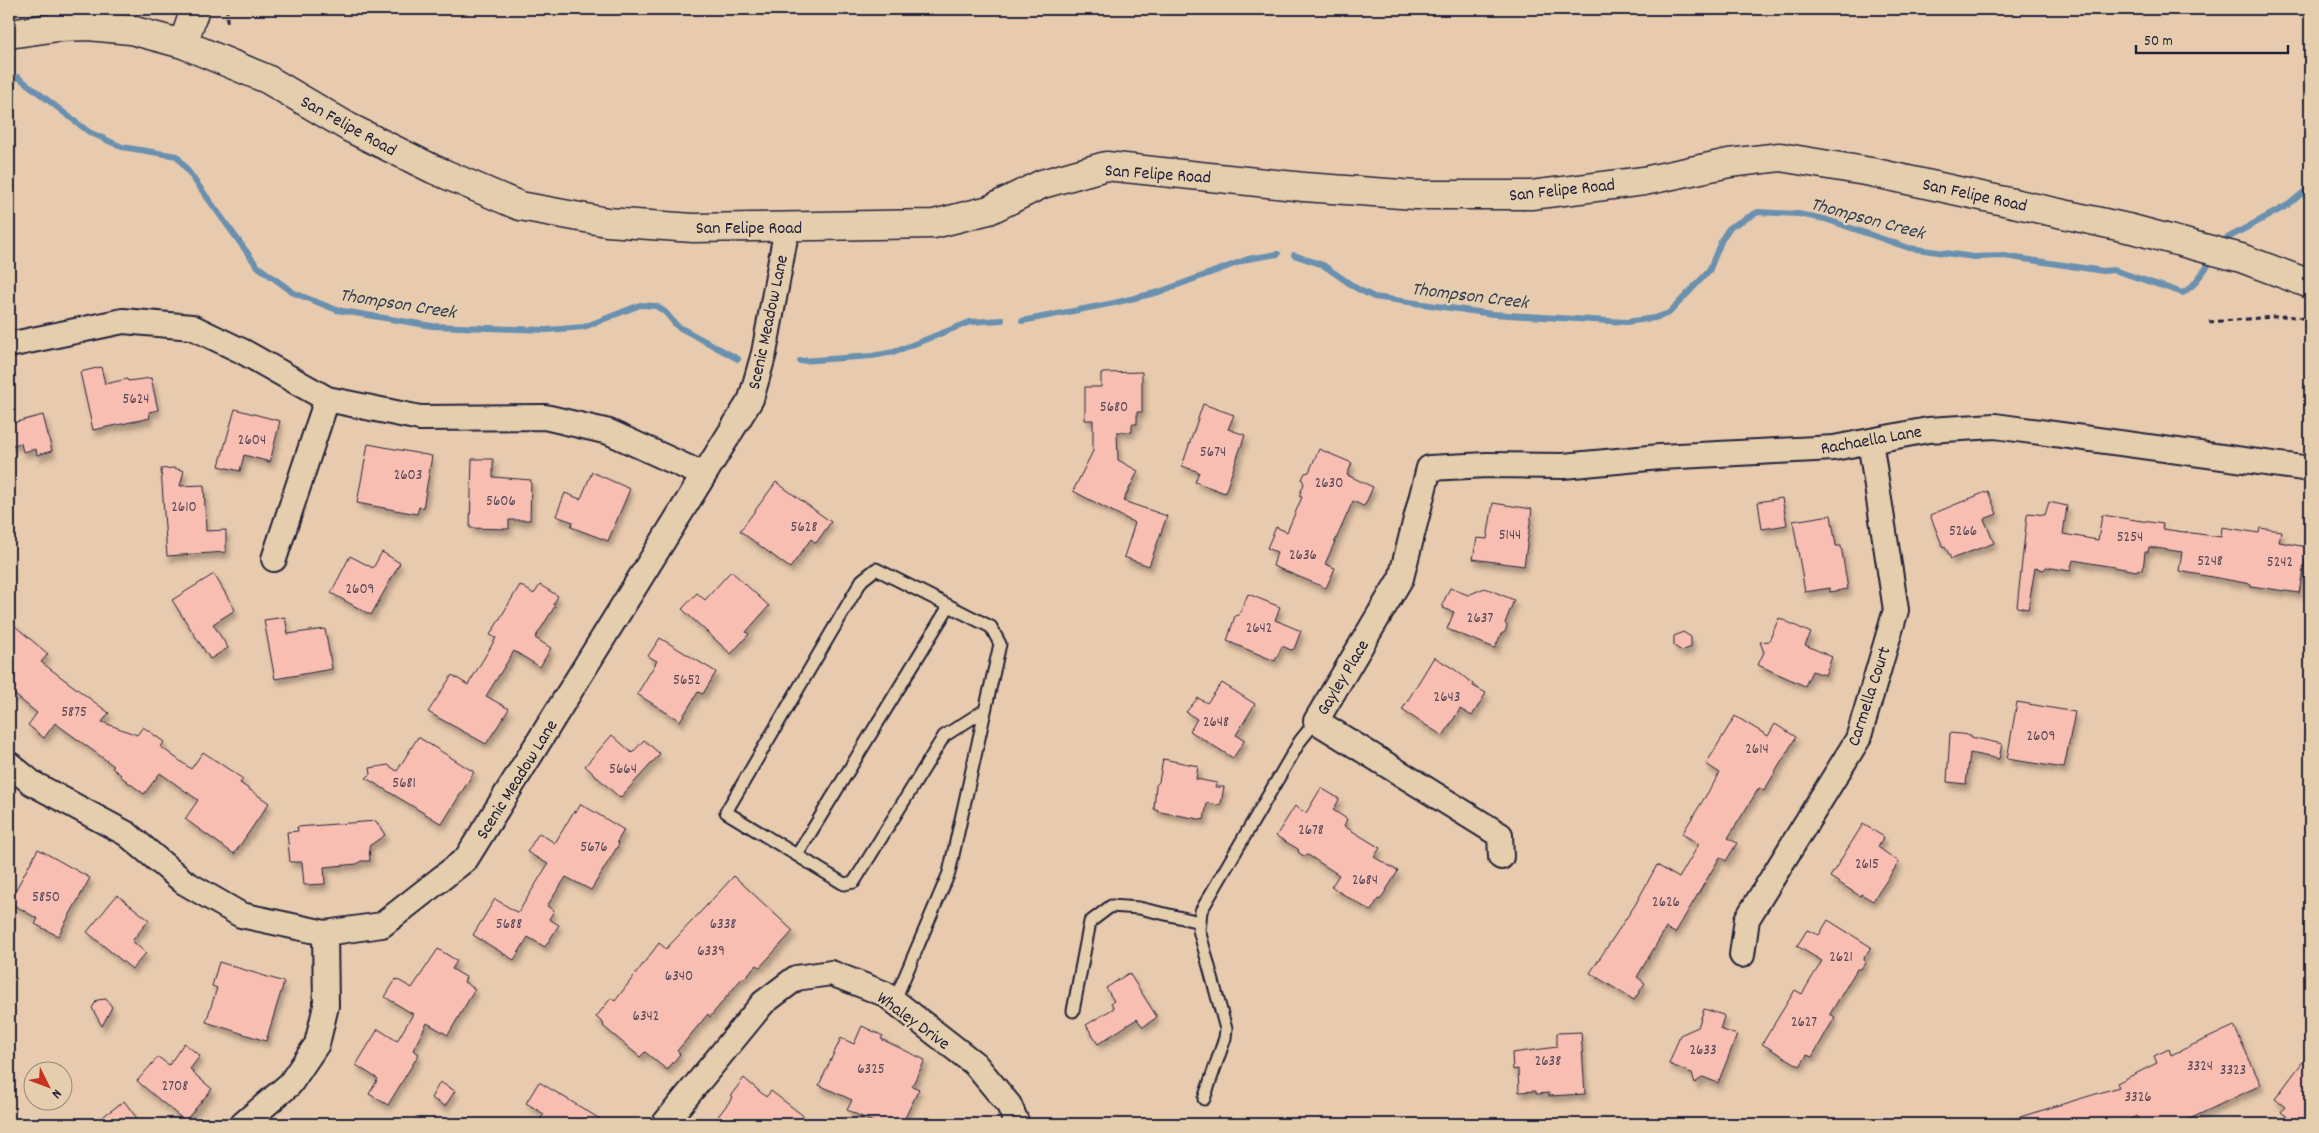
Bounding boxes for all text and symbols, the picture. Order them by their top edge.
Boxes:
scale bar [2136,22,2289,54]
text: 50 m [2144,31,2173,53]
street label: San Felipe Road [295,90,400,164]
street label: San Felipe Road [1104,159,1212,192]
street label: San Felipe Road [1508,173,1616,209]
street label: San Felipe Road [1920,173,2029,220]
water label: Thompson Creek [1807,192,1929,249]
street label: San Felipe Road [696,217,802,242]
street label: Scenic Meadow Lane [743,253,796,392]
water label: Thompson Creek [1410,277,1532,318]
water label: Thompson Creek [338,283,460,328]
house number: 5624 [122,389,150,411]
house number: 5680 [1100,397,1128,419]
street label: Rachaella Lane [1819,420,1924,463]
house number: 2604 [238,430,266,452]
house number: 5674 [1200,442,1226,464]
house number: 2603 [394,465,422,487]
house number: 2630 [1315,473,1343,495]
house number: 5606 [486,491,516,513]
house number: 2610 [171,497,197,519]
house number: 5628 [791,517,817,539]
house number: 5266 [1949,521,1977,543]
house number: 5144 [1499,525,1521,547]
house number: 5254 [2117,527,2143,549]
house number: 2636 [1289,545,1317,567]
house number: 5248 [2197,551,2223,573]
house number: 5242 [2267,552,2293,574]
house number: 2609 [346,579,374,601]
house number: 2637 [1467,608,1493,630]
house number: 2642 [1246,618,1272,640]
street label: Gayley Place [1312,636,1377,721]
street label: Carmella Court [1843,643,1898,750]
house number: 5652 [673,670,701,692]
house number: 2643 [1434,687,1460,709]
house number: 5875 [61,702,87,724]
house number: 2648 [1203,712,1229,734]
street label: Scenic Meadow Lane [471,715,565,845]
house number: 2609 [2027,726,2055,748]
house number: 2614 [1745,739,1769,761]
house number: 5664 [609,759,637,781]
house number: 5681 [392,773,416,795]
house number: 2678 [1298,820,1324,842]
house number: 5676 [580,837,608,859]
house number: 2615 [1855,854,1879,876]
house number: 2684 [1352,870,1378,892]
house number: 5850 [32,887,60,909]
house number: 2626 [1652,892,1680,914]
house number: 5688 [496,914,522,936]
house number: 6338 [710,914,736,936]
house number: 6339 [697,941,725,963]
house number: 2621 [1829,947,1853,969]
house number: 6340 [665,966,693,988]
street label: Whaley Drive [871,987,954,1057]
house number: 6342 [633,1006,659,1028]
house number: 2627 [1791,1012,1817,1034]
house number: 2633 [1689,1040,1717,1062]
house number: 2638 [1535,1051,1561,1073]
house number: 3324 [2187,1056,2213,1078]
house number: 6325 [857,1059,885,1081]
north arrow [22,1060,72,1110]
house number: 3323 [2220,1060,2246,1082]
house number: 2708 [162,1076,188,1098]
text: N [46,1084,66,1103]
house number: 3326 [2124,1087,2152,1109]

